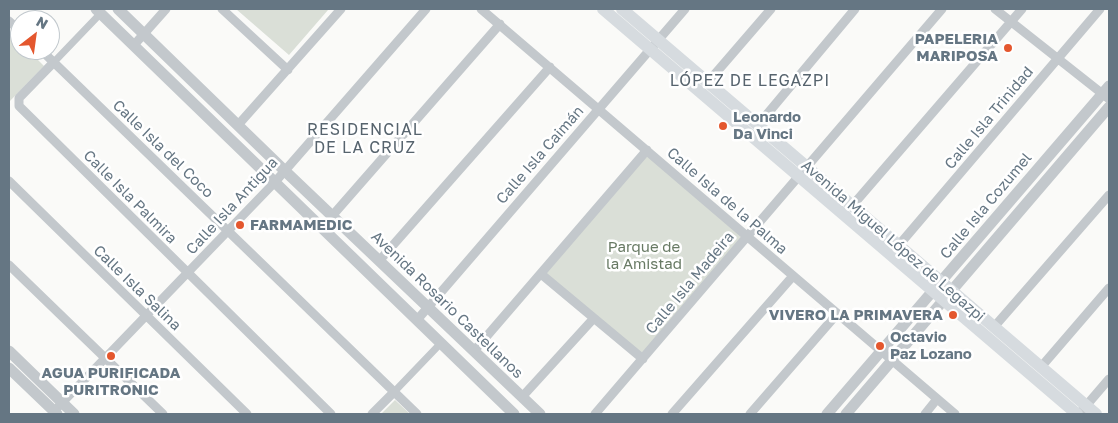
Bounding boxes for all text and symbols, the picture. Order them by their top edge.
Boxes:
north arrow [10,10,60,60]
text: N [33,12,51,32]
place label: PAPELERIA MARIPOSA [915,30,998,65]
marker: PAPELERIA MARIPOSA [1002,42,1014,54]
street label: Calle Isla Trinidad [941,63,1037,173]
district label: LÓPEZ DE LEGAZPI [668,71,832,91]
street label: Calle Isla del Coco [109,96,217,202]
street label: Calle Isla Caimán [493,102,587,208]
place label: Leonardo Da Vinci [733,108,801,143]
district label: RESIDENCIAL DE LA CRUZ [306,120,424,158]
marker: Leonardo Da Vinci [717,120,729,132]
street label: Calle Isla de la Palma [663,144,791,258]
street label: Calle Isla Palmira [80,147,180,247]
street label: Calle Isla Cozumel [936,149,1036,263]
street label: Calle Isla Antigua [182,154,282,258]
street label: Avenida Miguel López de Legazpi [798,156,988,326]
place label: FARMAMEDIC [250,216,352,234]
marker: FARMAMEDIC [234,219,246,231]
street label: Avenida Rosario Castellanos [367,228,527,382]
street label: Calle Isla Madeira [642,228,738,338]
park label: Parque de la Amistad [606,238,682,273]
street label: Calle Isla Salina [89,242,185,334]
place label: VIVERO LA PRIMAVERA [769,306,943,324]
marker: VIVERO LA PRIMAVERA [947,309,959,321]
place label: Octavio Paz Lozano [890,328,972,363]
marker: Octavio Paz Lozano [874,340,886,352]
marker: AGUA PURIFICADA PURITRONIC [105,350,117,362]
place label: AGUA PURIFICADA PURITRONIC [42,364,180,399]

